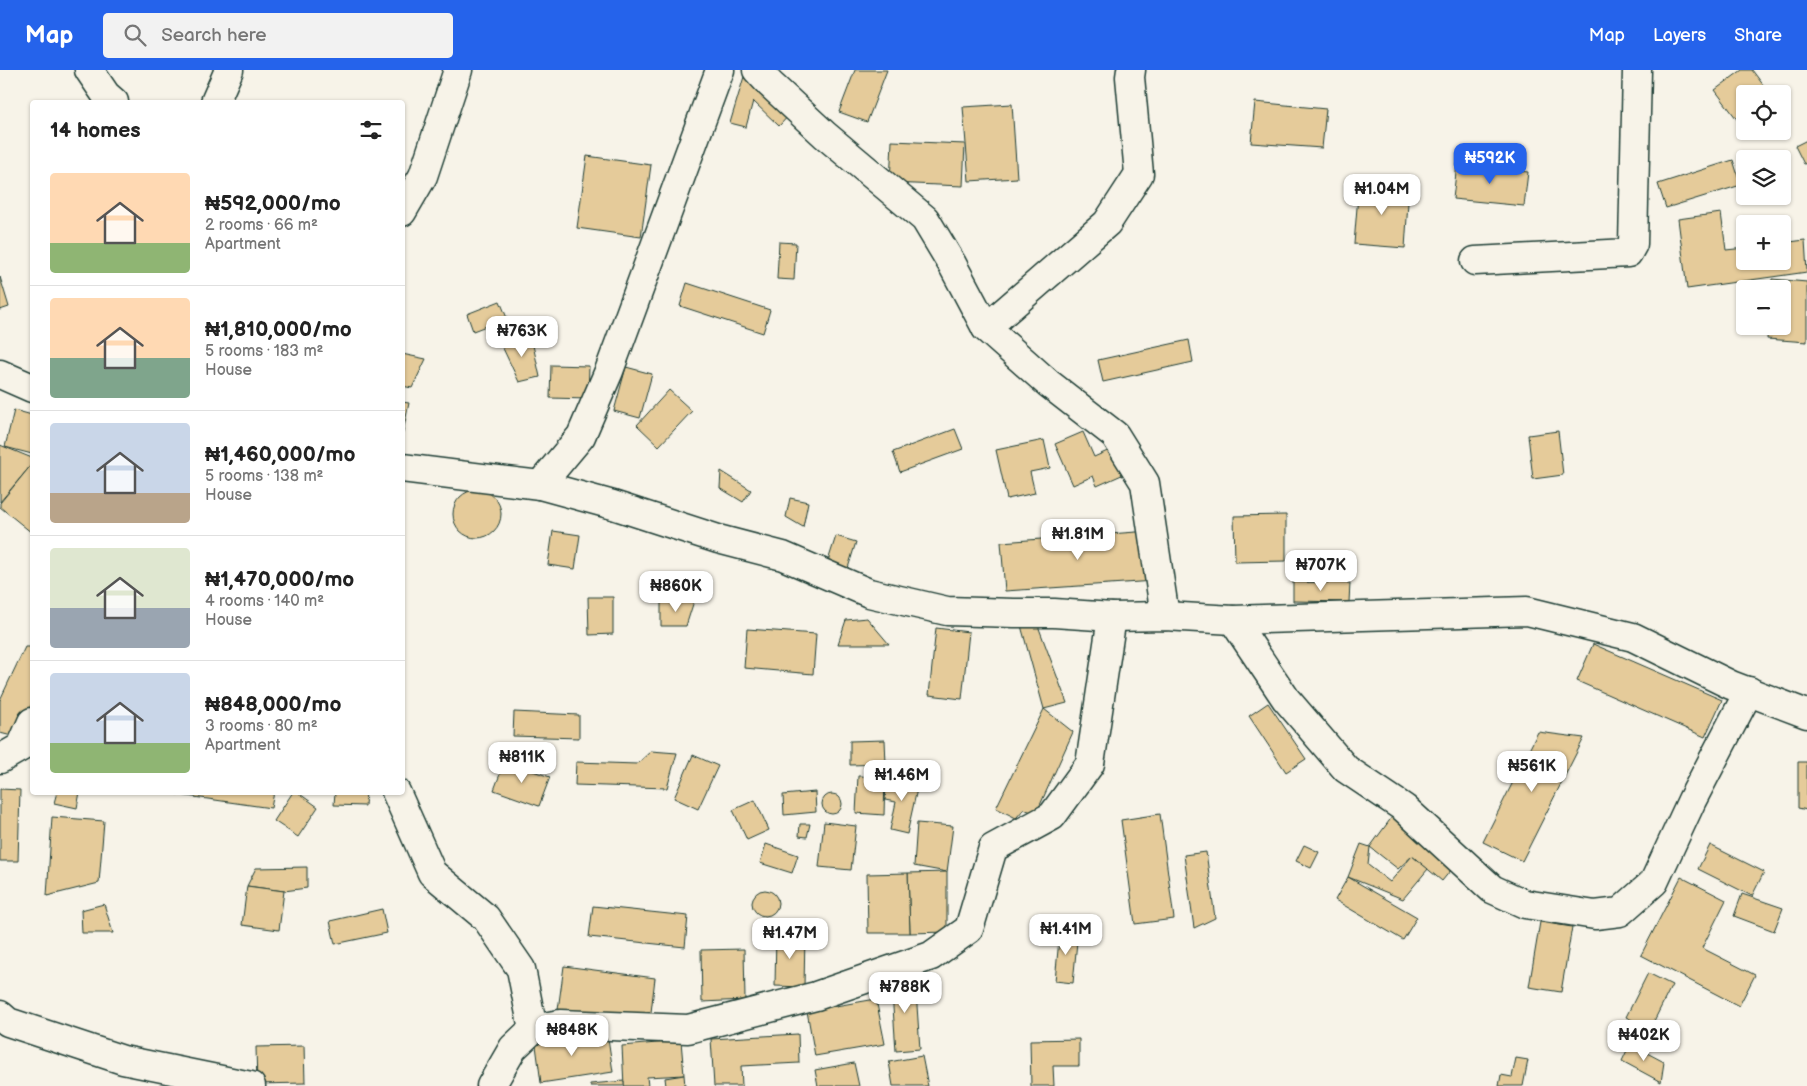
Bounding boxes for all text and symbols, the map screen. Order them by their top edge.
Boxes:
search box [103,13,453,58]
text: Map [25,21,73,50]
icon: search [121,21,149,49]
text: Search here [161,24,267,47]
text: Map [1589,25,1625,46]
text: Layers [1653,25,1706,46]
text: Share [1734,25,1782,46]
map controls [1736,85,1791,335]
button: locate [1736,85,1791,140]
icon: filters [357,116,385,144]
text: 14 homes [50,118,141,143]
pin: ₦592K [1455,142,1525,185]
text: ₦592K [1465,149,1515,168]
button: layers [1736,150,1791,205]
pin: ₦1.04M [1341,174,1423,216]
text: ₦1.04M [1355,180,1410,199]
text: ₦592,000/mo [205,191,341,216]
icon: home [90,193,150,253]
button: + [1736,215,1791,270]
text: 2 rooms · 66 m² [205,216,318,235]
text: Apartment [205,235,281,254]
button: − [1736,280,1791,335]
pin: ₦763K [487,316,557,358]
text: ₦1,810,000/mo [205,317,352,342]
icon: home [90,318,150,378]
text: ₦763K [497,322,547,341]
text: 5 rooms · 183 m² [205,342,324,361]
text: House [205,361,252,380]
text: ₦1,460,000/mo [205,442,355,467]
icon: home [90,443,150,503]
text: 5 rooms · 138 m² [205,467,324,486]
text: House [205,486,252,505]
pin: ₦1.81M [1037,518,1119,561]
text: ₦1.81M [1052,525,1104,544]
pin: ₦707K [1286,550,1356,592]
text: ₦707K [1296,556,1346,575]
text: ₦1,470,000/mo [205,567,354,592]
icon: home [90,568,150,628]
pin: ₦860K [641,570,711,613]
text: ₦860K [650,577,702,596]
text: 4 rooms · 140 m² [205,592,324,611]
text: House [205,611,252,630]
text: ₦848,000/mo [205,692,341,717]
icon: home [90,693,150,753]
text: 3 rooms · 80 m² [205,717,318,736]
text: Apartment [205,736,281,755]
pin: ₦811K [487,742,557,784]
text: ₦811K [499,748,545,767]
pin: ₦561K [1497,750,1567,793]
text: ₦561K [1508,757,1556,776]
pin: ₦1.46M [861,760,943,802]
text: ₦1.46M [875,766,929,785]
pin: ₦1.41M [1025,914,1107,956]
pin: ₦1.47M [749,918,831,960]
text: ₦1.41M [1040,920,1092,939]
text: ₦1.47M [763,924,817,943]
pin: ₦788K [870,972,940,1014]
text: ₦788K [880,978,930,997]
pin: ₦848K [537,1014,607,1057]
pin: ₦402K [1609,1020,1679,1062]
text: ₦848K [546,1021,598,1040]
text: ₦402K [1618,1026,1670,1045]

